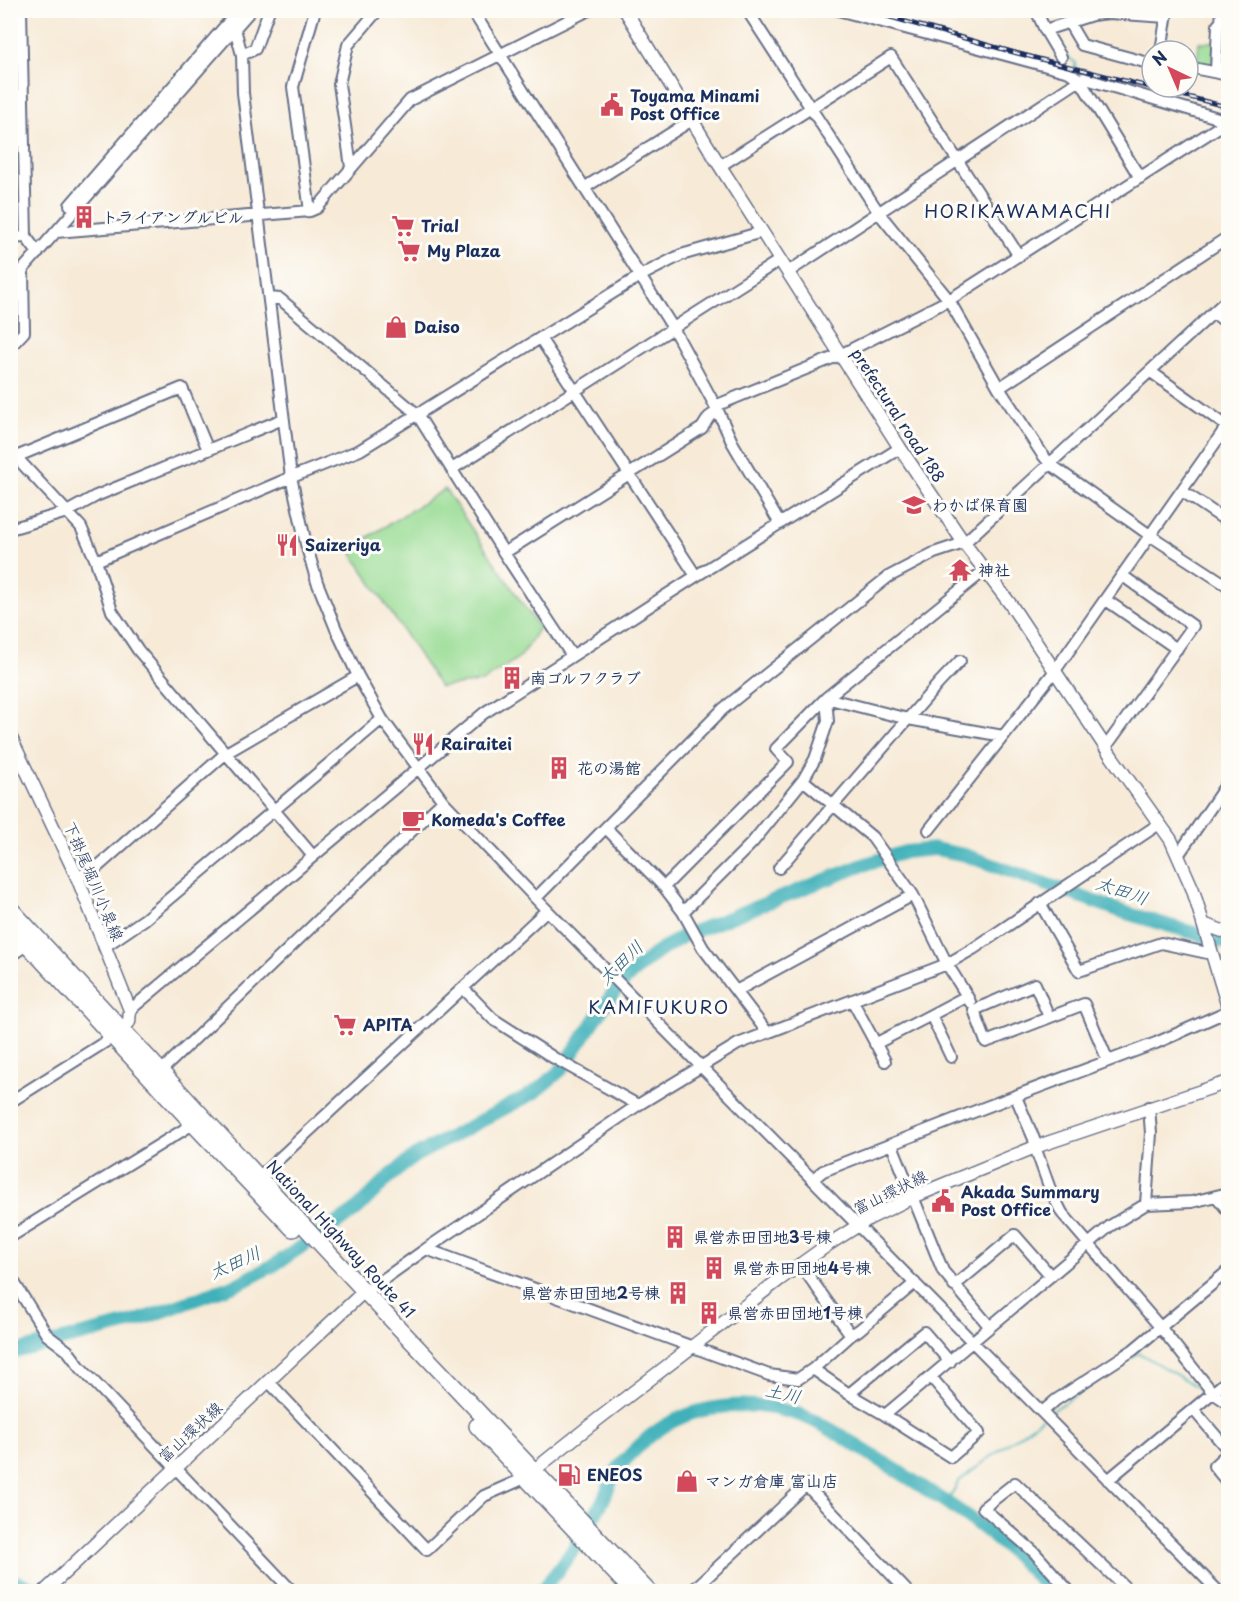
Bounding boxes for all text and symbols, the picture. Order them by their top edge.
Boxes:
north arrow [1140,39,1200,99]
text: N [1146,44,1172,71]
place label: Toyama Minami Post Office [630,83,760,125]
public building icon: Toyama Minami Post Office [599,92,625,118]
district label: HORIKAWAMACHI [924,197,1112,224]
building icon: トライアングルビル [71,204,97,230]
place label: トライアングルビル [102,204,244,228]
supermarket icon: Trial [390,213,416,239]
place label: Trial [421,213,459,237]
supermarket icon: My Plaza [396,238,422,264]
place label: My Plaza [427,238,501,262]
shop icon: Daiso [383,314,409,340]
place label: Daiso [414,314,460,338]
street label: prefectural road 188 [846,342,952,487]
school or university icon: わかば保育園 [901,492,927,518]
place label: わかば保育園 [932,492,1028,516]
restaurant icon: Saizeriya [274,532,300,558]
place label: Saizeriya [305,532,381,556]
temple icon: 神社 [947,557,973,583]
place label: 神社 [978,557,1010,581]
building icon: 南ゴルフクラブ [499,665,525,691]
place label: 南ゴルフクラブ [530,665,641,689]
restaurant icon: Rairaitei [410,731,436,757]
place label: Rairaitei [441,731,512,755]
building icon: 花の湯館 [546,755,572,781]
place label: 花の湯館 [577,755,641,779]
cafe icon: Komeda's Coffee [400,807,426,833]
place label: Komeda's Coffee [431,807,566,831]
street label: 下掛尾堀川小泉線 [59,817,131,944]
water label: 太田川 [1093,868,1152,911]
water label: 太田川 [591,933,649,990]
district label: KAMIFUKURO [588,993,730,1020]
supermarket icon: APITA [332,1012,358,1038]
place label: APITA [363,1012,413,1036]
street label: National Highway Route 41 [262,1154,422,1323]
street label: 富山環状線 [848,1163,931,1219]
place label: Akada Summary Post Office [961,1179,1100,1221]
public building icon: Akada Summary Post Office [930,1188,956,1214]
building icon: 県営赤田団地3号棟 [662,1224,688,1250]
place label: 県営赤田団地3号棟 [693,1224,832,1248]
water label: 太田川 [204,1238,265,1285]
building icon: 県営赤田団地4号棟 [701,1255,727,1281]
place label: 県営赤田団地4号棟 [732,1255,872,1279]
place label: 県営赤田団地2号棟 [521,1280,661,1304]
building icon: 県営赤田団地2号棟 [665,1280,691,1306]
building icon: 県営赤田団地1号棟 [696,1300,722,1326]
place label: 県営赤田団地1号棟 [727,1300,864,1324]
water label: 土川 [763,1375,804,1410]
street label: 富山環状線 [152,1395,227,1467]
fuel station icon: ENEOS [556,1462,582,1488]
place label: ENEOS [587,1462,642,1486]
shop icon: マンガ倉庫 富山店 [674,1468,700,1494]
place label: マンガ倉庫 富山店 [705,1468,838,1492]

